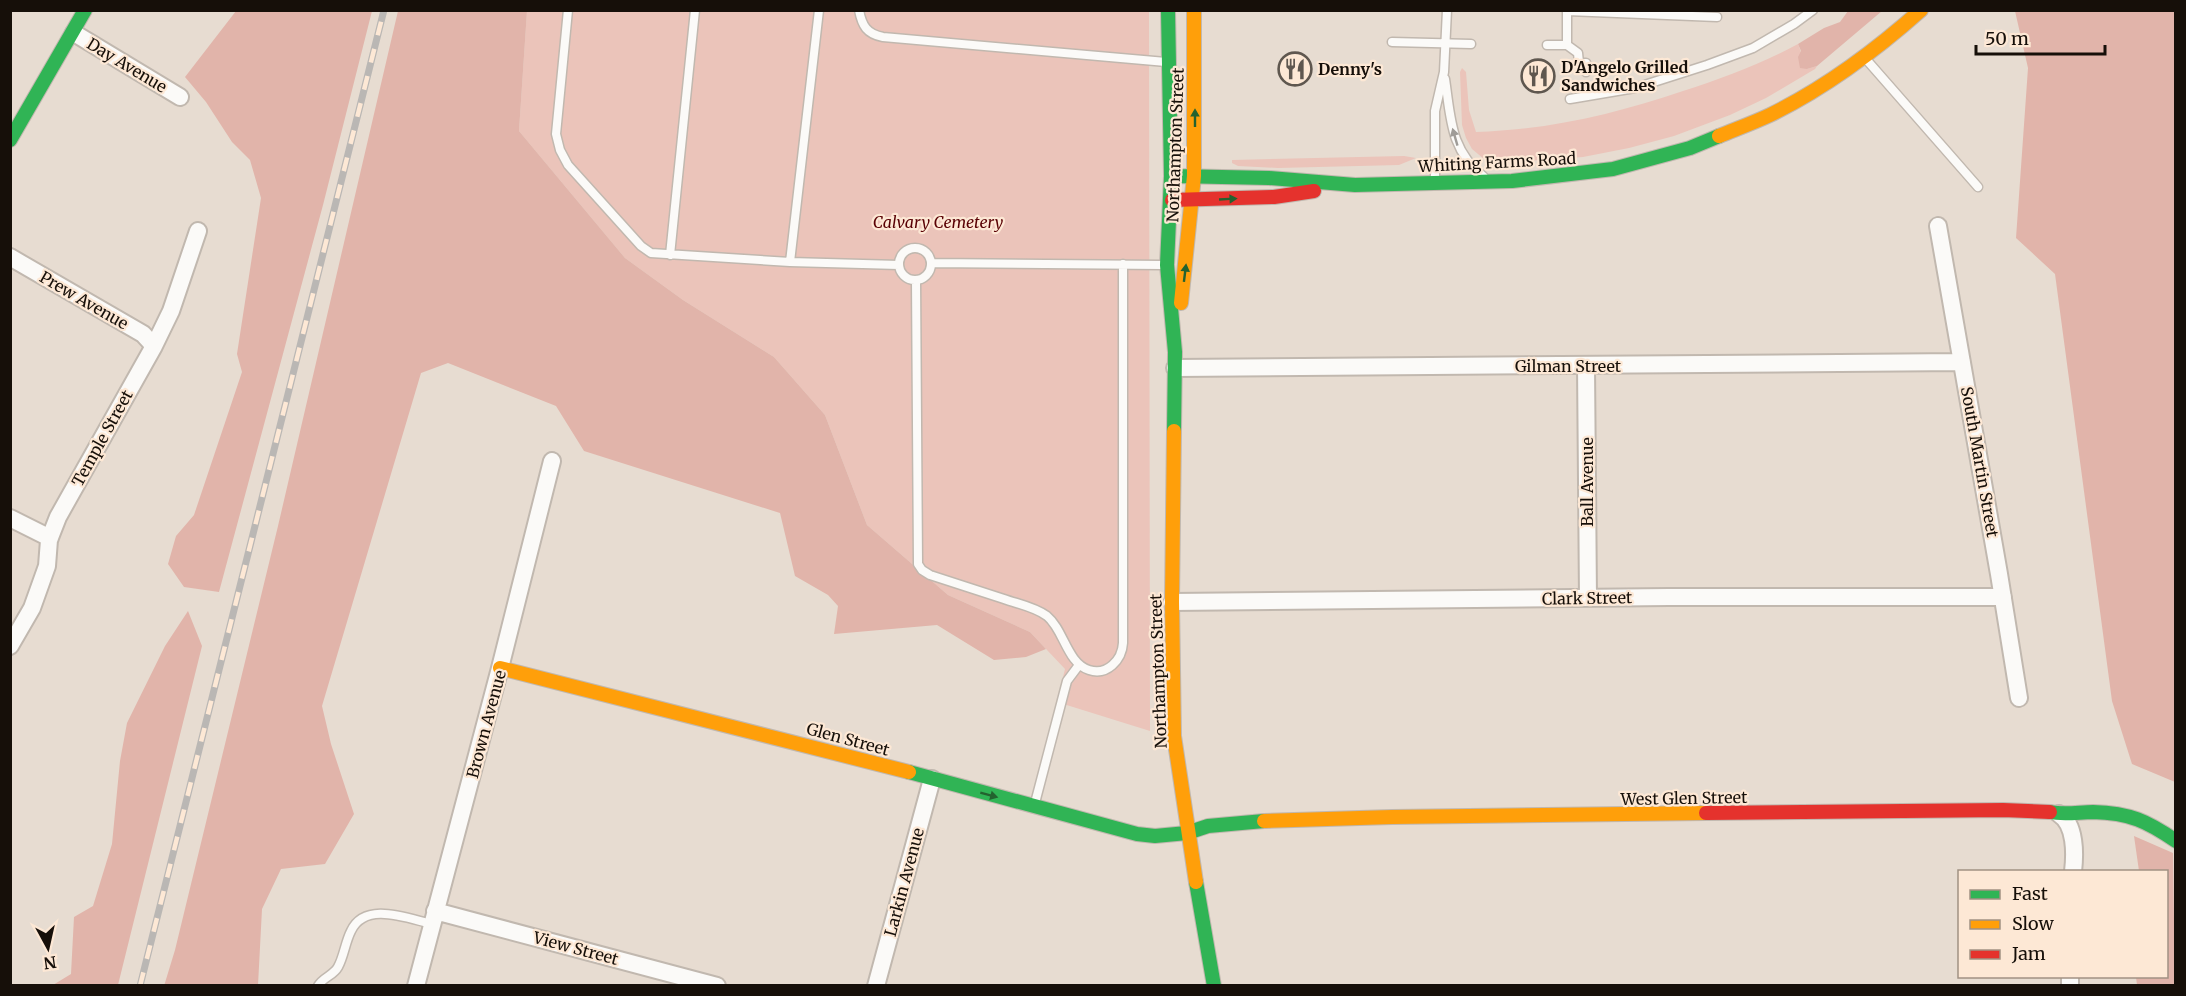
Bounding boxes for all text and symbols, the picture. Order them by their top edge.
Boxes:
scale bar [1976,18,2105,56]
text: 50 m [1985,27,2029,50]
street label: Day Avenue [83,33,171,97]
restaurant icon: Denny's [1277,51,1313,87]
place label: D'Angelo Grilled Sandwiches [1561,57,1688,95]
restaurant icon: D'Angelo Grilled Sandwiches [1520,58,1556,94]
place label: Denny's [1318,59,1382,79]
street label: Northampton Street [1162,67,1188,223]
one-way arrow [1190,108,1200,127]
one-way arrow [1450,128,1460,146]
street label: Whiting Farms Road [1416,148,1577,176]
one-way arrow [1219,195,1238,204]
park label: Calvary Cemetery [873,212,1003,232]
one-way arrow [1180,263,1190,282]
street label: Prew Avenue [36,267,132,333]
street label: Gilman Street [1515,356,1622,376]
street label: South Martin Street [1957,385,2003,540]
street label: Temple Street [67,386,137,490]
street label: Ball Avenue [1577,437,1597,527]
street label: Clark Street [1542,587,1633,609]
street label: Northampton Street [1145,593,1171,749]
street label: Brown Avenue [462,668,510,780]
street label: Glen Street [804,718,892,760]
street label: West Glen Street [1620,787,1748,809]
one-way arrow [980,790,998,800]
street label: Larkin Avenue [880,825,928,939]
legend [1958,870,2168,978]
text: Fast [2012,882,2048,905]
text: Slow [2012,912,2055,935]
north arrow [18,918,78,978]
street label: View Street [530,927,621,969]
text: Jam [2011,942,2046,965]
text: N [42,952,58,974]

